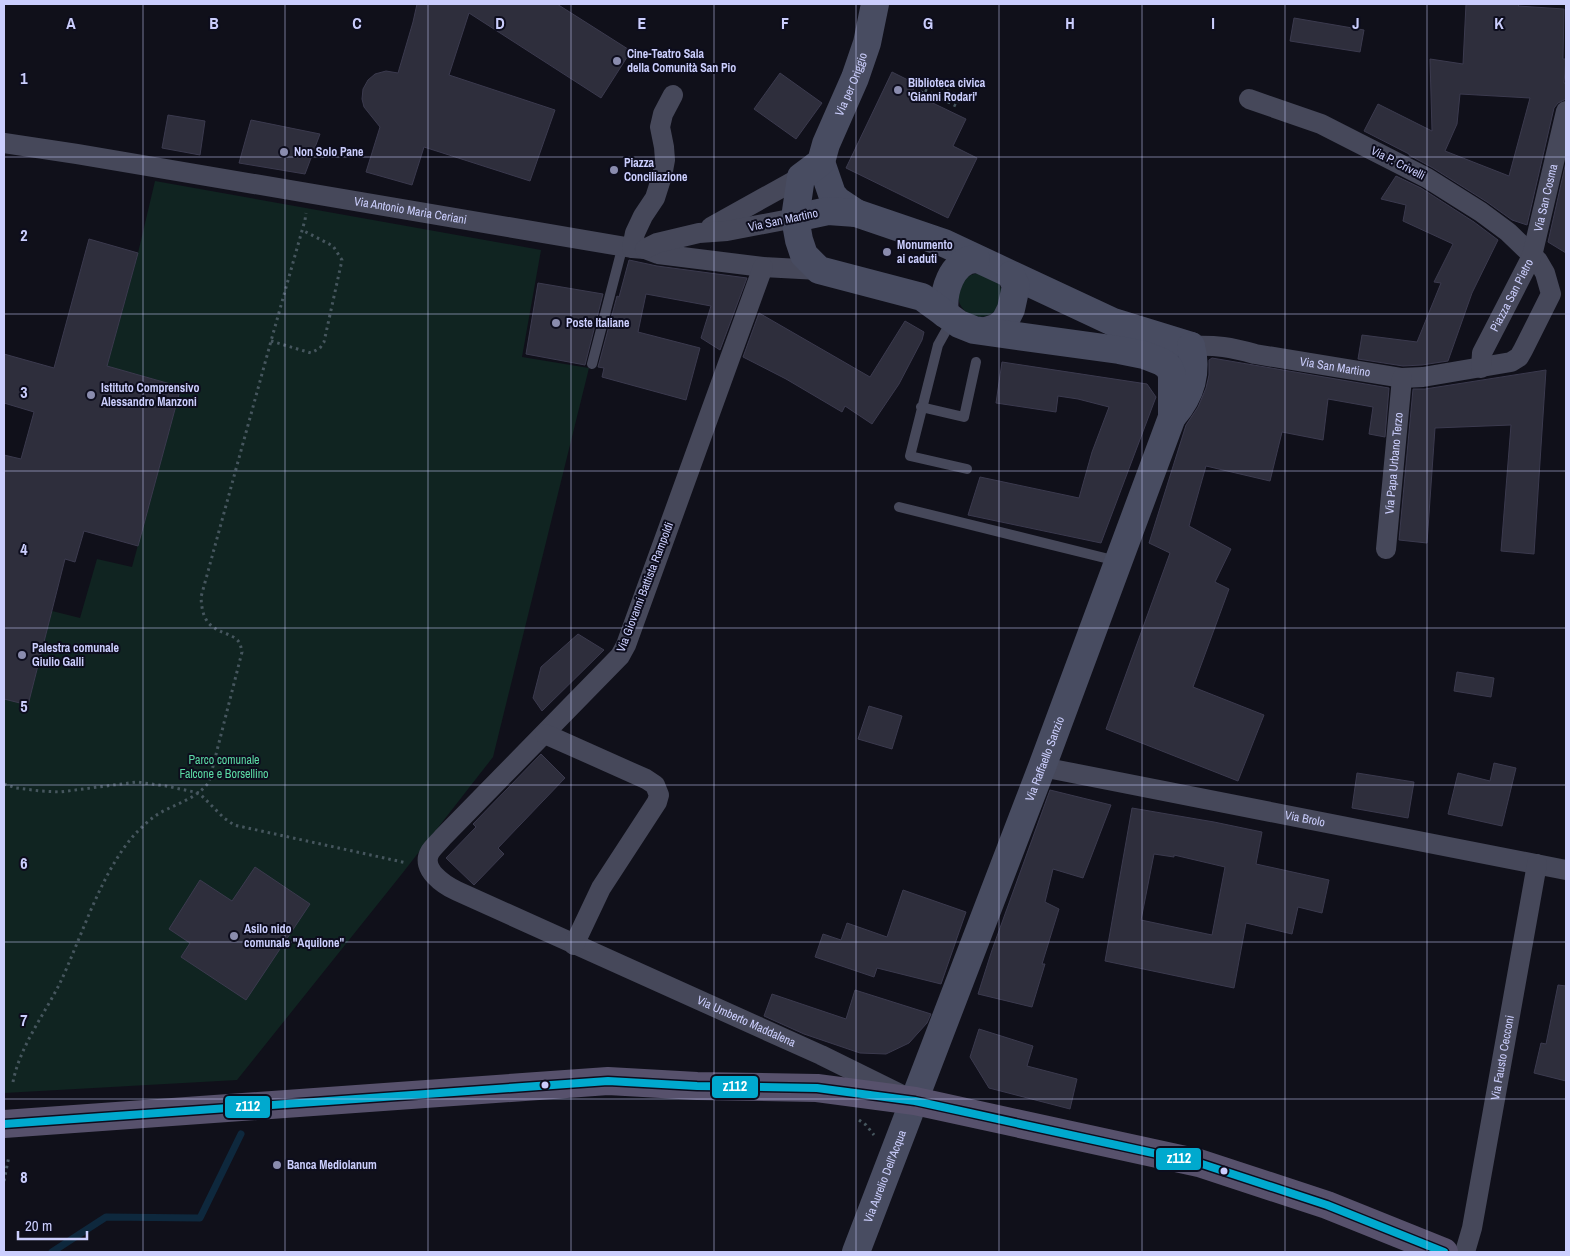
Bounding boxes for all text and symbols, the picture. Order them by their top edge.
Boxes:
text: A [66,12,76,34]
text: B [209,12,219,34]
text: C [352,12,362,34]
text: D [495,12,505,34]
text: E [638,12,647,34]
text: F [781,12,789,34]
text: G [923,12,933,34]
text: H [1065,12,1075,34]
text: I [1211,12,1215,34]
text: J [1352,12,1360,34]
text: K [1494,12,1504,34]
place label: Cine-Teatro Sala della Comunità San Pio [627,46,736,76]
street label: Via per Origgio [831,50,871,119]
marker: Cine-Teatro Sala della Comunità San Pio [611,55,623,67]
text: 1 [20,67,28,89]
place label: Biblioteca civica 'Gianni Rodari' [908,75,986,105]
marker: Biblioteca civica 'Gianni Rodari' [892,84,904,96]
street label: Via P. Crivelli [1368,143,1428,183]
place label: Non Solo Pane [294,144,364,160]
marker: Non Solo Pane [278,146,290,158]
place label: Piazza Conciliazione [624,155,688,185]
street label: Via San Cosma [1530,162,1561,233]
marker: Piazza Conciliazione [608,164,620,176]
street label: Via Antonio Maria Ceriani [353,193,468,228]
street label: Via San Martino [747,205,819,235]
text: 2 [20,224,28,246]
place label: Monumento ai caduti [897,237,953,267]
marker: Monumento ai caduti [881,246,893,258]
street label: Piazza San Pietro [1486,256,1537,334]
place label: Poste Italiane [566,315,630,331]
marker: Poste Italiane [550,317,562,329]
street label: Via San Martino [1299,353,1371,381]
place label: Istituto Comprensivo Alessandro Manzoni [101,380,199,410]
text: 3 [20,381,28,403]
marker: Istituto Comprensivo Alessandro Manzoni [85,389,97,401]
street label: Via Papa Urbano Terzo [1381,412,1407,515]
street label: Via Giovanni Battista Rampoldi [613,520,677,654]
text: 4 [20,538,28,560]
place label: Palestra comunale Giulio Galli [32,640,119,670]
marker: Palestra comunale Giulio Galli [16,649,28,661]
text: 5 [20,695,28,717]
street label: Via Raffaello Sanzio [1022,714,1068,804]
park label: Parco comunale Falcone e Borsellino [179,752,269,782]
street label: Via Brolo [1284,807,1326,830]
text: 6 [20,852,28,874]
place label: Asilo nido comunale "Aquilone" [244,921,344,951]
marker: Asilo nido comunale "Aquilone" [228,930,240,942]
street label: Via Umberto Maddalena [694,992,799,1051]
text: 7 [20,1009,28,1031]
street label: Via Fausto Cecconi [1487,1014,1518,1101]
line badge: z112 [711,1075,759,1099]
text: z112 [723,1077,747,1095]
unlabelled marker [540,1080,550,1090]
line badge: z112 [224,1095,271,1119]
text: z112 [236,1097,260,1115]
street label: Via Aurelio Dell'Acqua [860,1127,910,1225]
line badge: z112 [1155,1147,1202,1171]
text: z112 [1167,1149,1191,1167]
place label: Banca Mediolanum [287,1157,377,1173]
marker: Banca Mediolanum [271,1159,283,1171]
text: 8 [20,1166,28,1188]
unlabelled marker [1219,1166,1229,1176]
scale bar [18,1208,86,1240]
text: 20 m [25,1215,52,1236]

